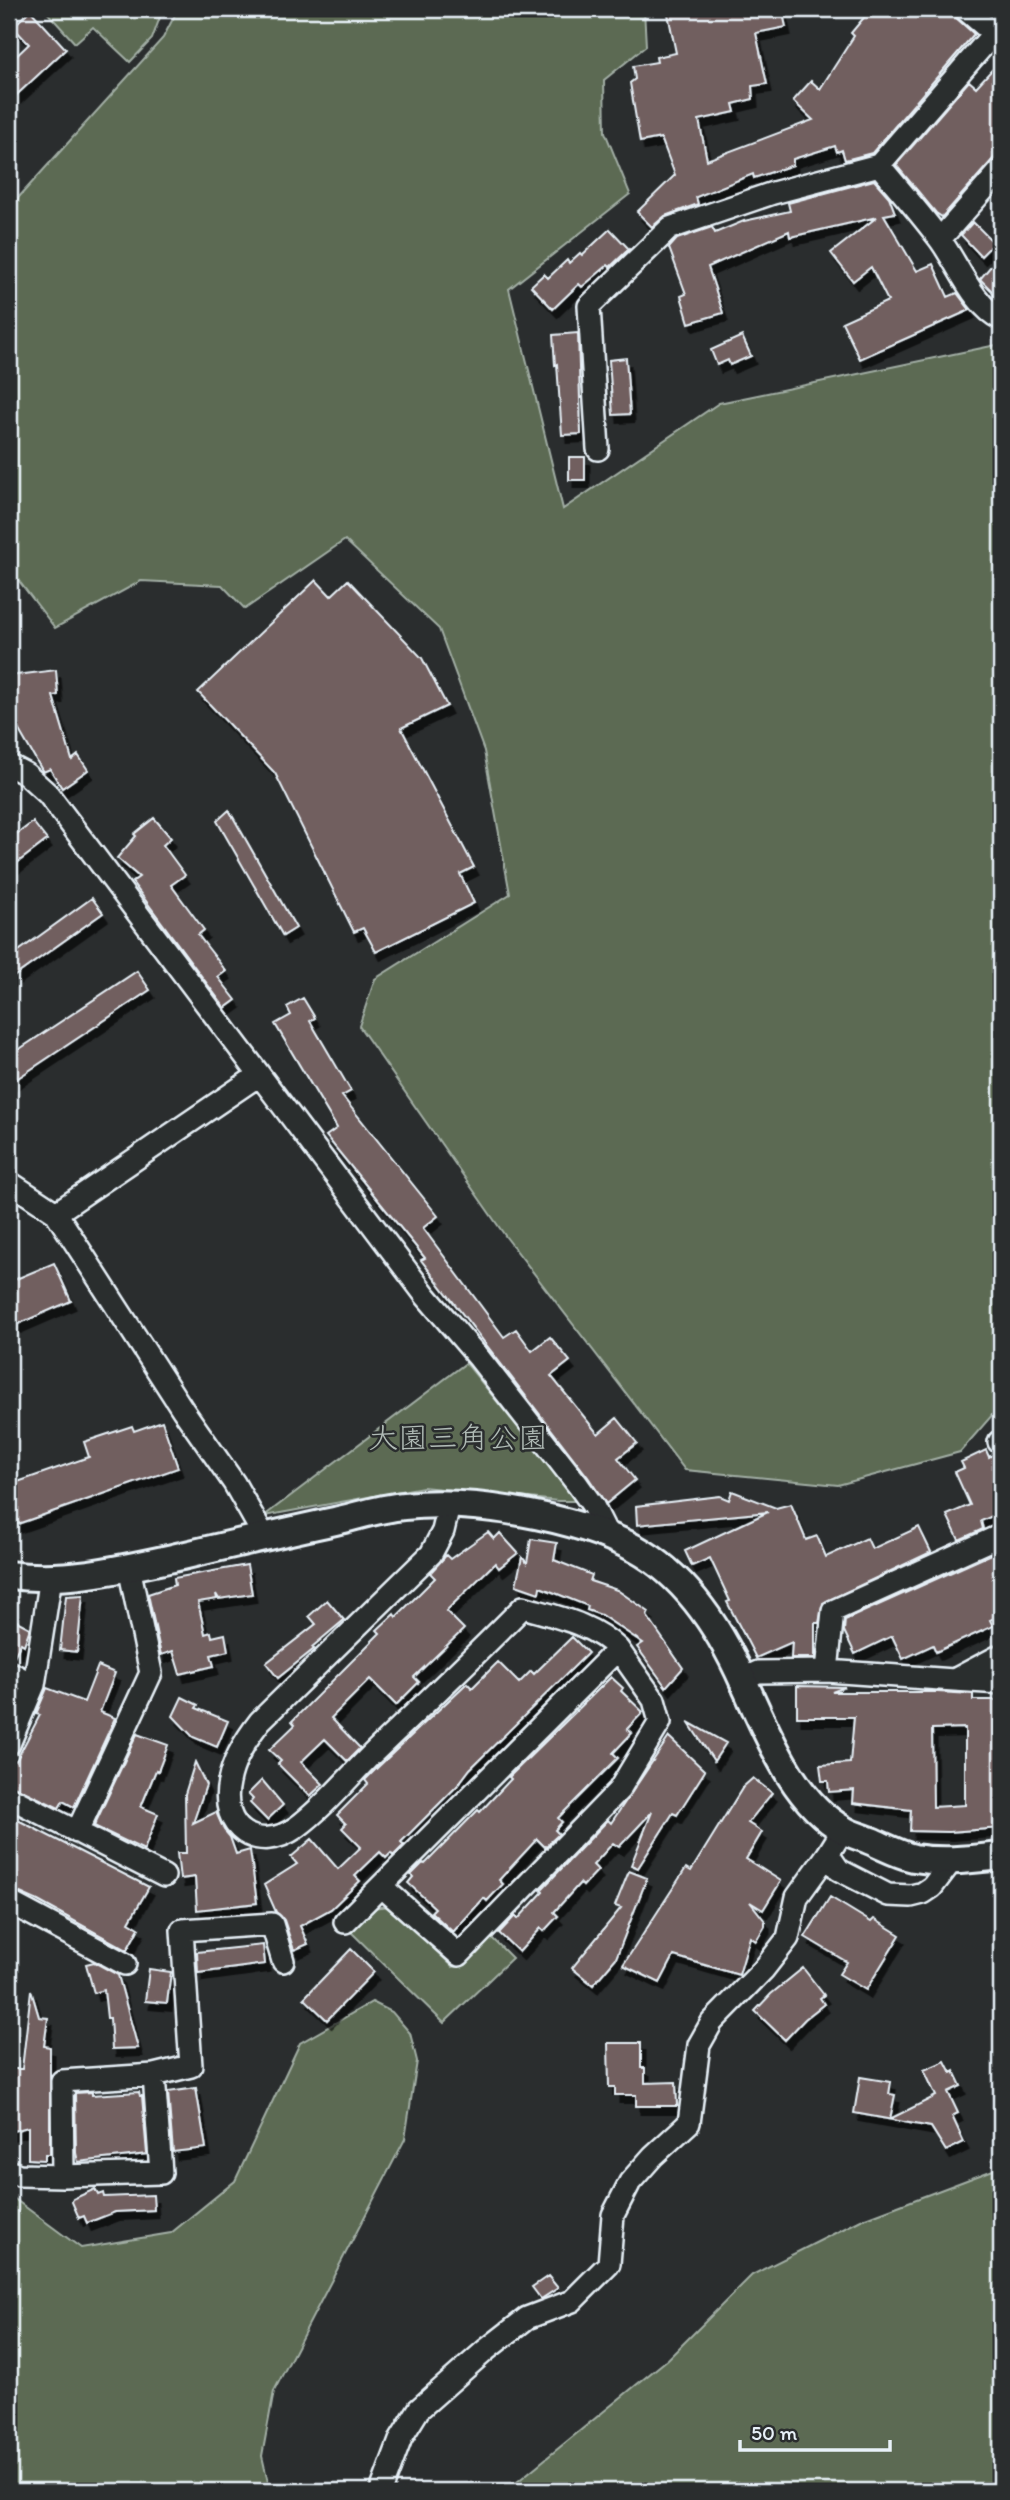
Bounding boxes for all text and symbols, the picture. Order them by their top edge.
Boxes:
park label: 大園三角公園 [368,1419,548,1456]
scale bar [740,2409,891,2453]
text: 50 m [751,2420,798,2445]

